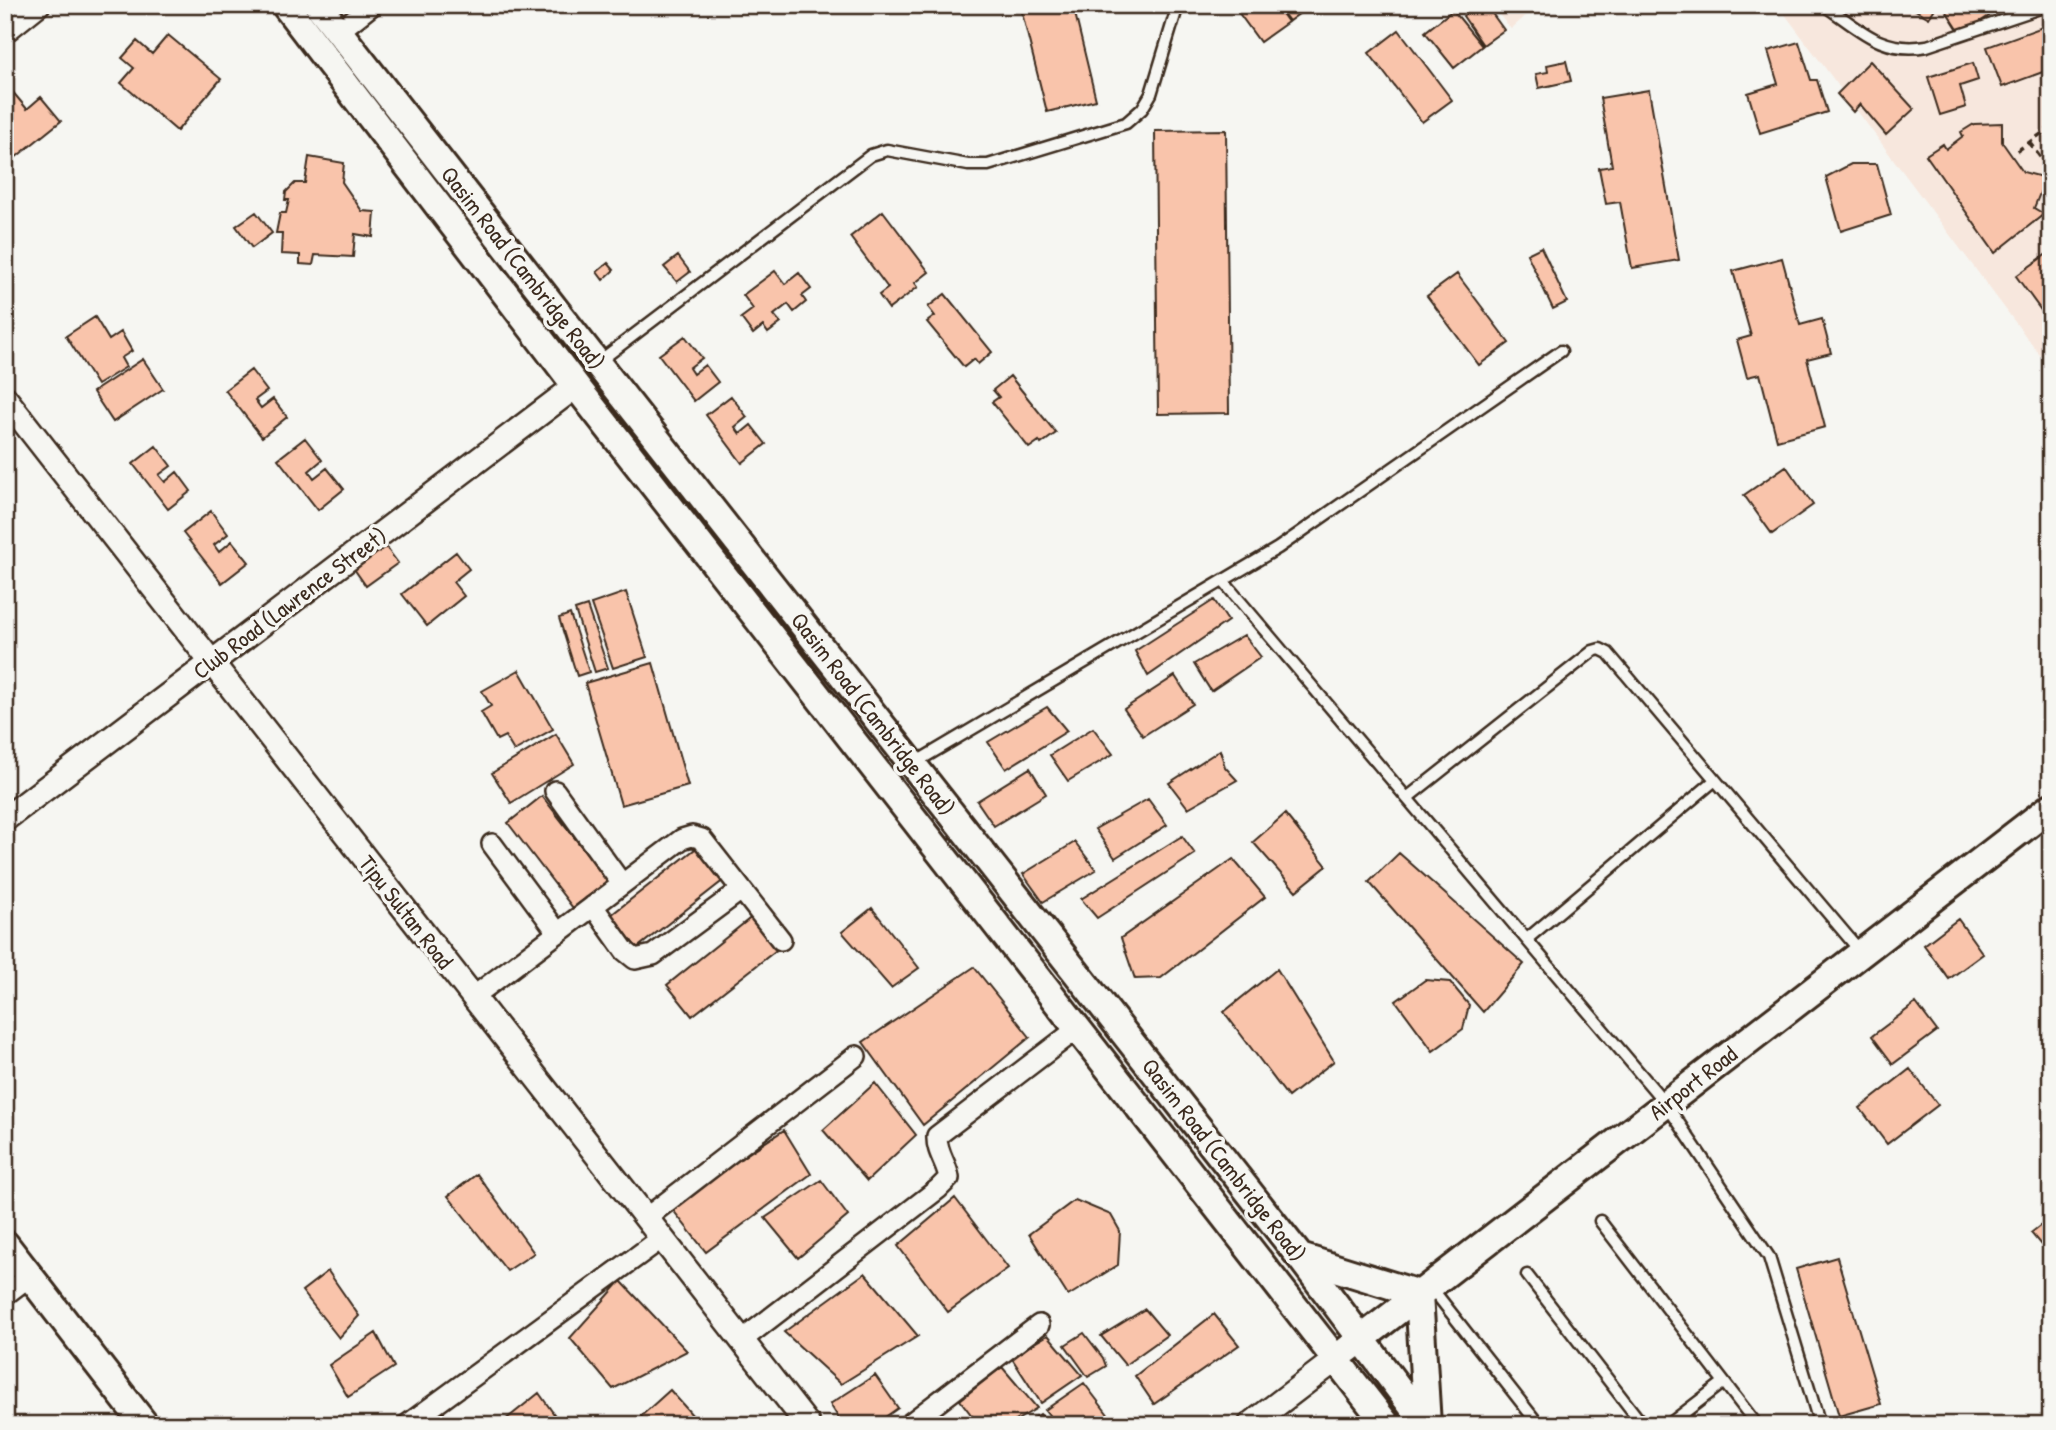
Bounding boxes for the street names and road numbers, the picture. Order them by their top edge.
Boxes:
street label: Qasim Road (Cambridge Road) [434,160,613,376]
street label: Club Road (Lawrence Street) [186,519,393,686]
street label: Qasim Road (Cambridge Road) [784,606,963,822]
street label: Tipu Sultan Road [352,848,461,975]
street label: Airport Road [1642,1038,1743,1127]
street label: Qasim Road (Cambridge Road) [1135,1052,1314,1268]

